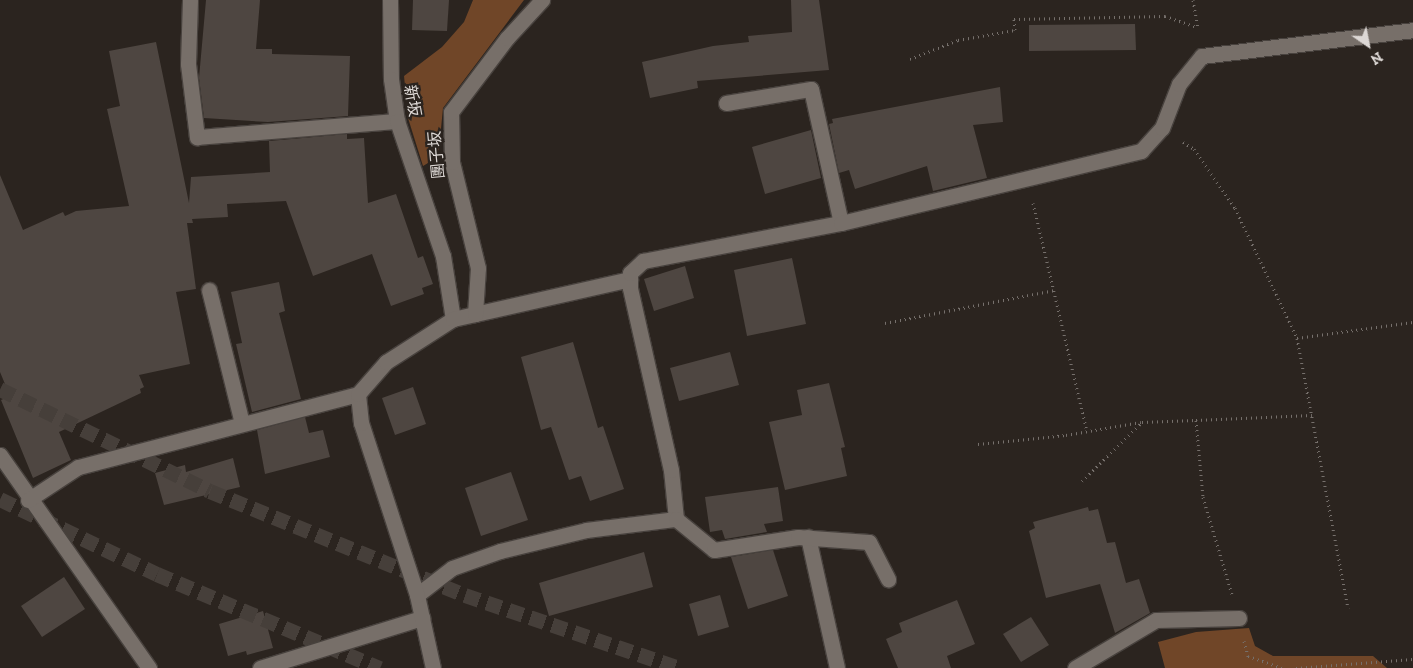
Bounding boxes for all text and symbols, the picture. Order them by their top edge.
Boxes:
north arrow [1343,20,1393,70]
text: N [1367,48,1386,68]
street label: 新坂 [400,84,424,118]
street label: 團子坂 [425,130,449,180]

